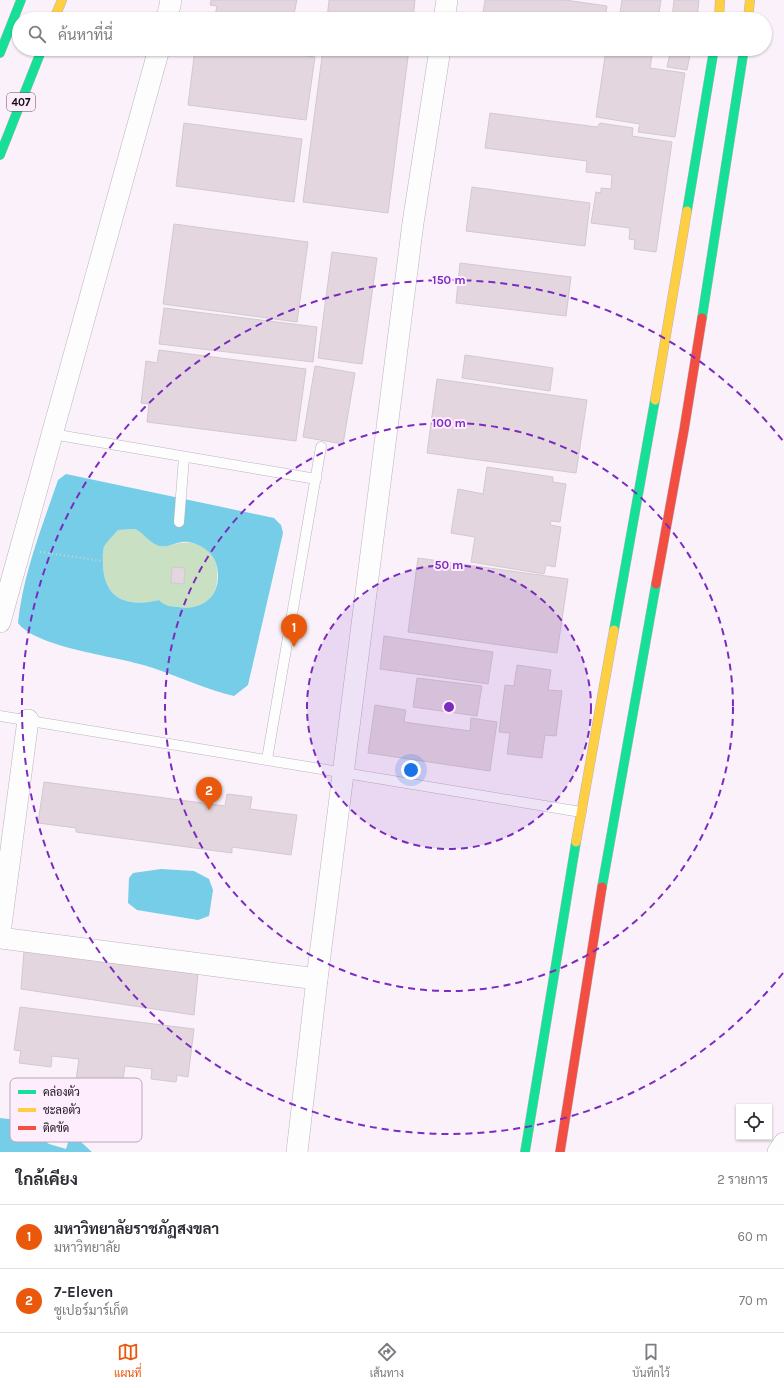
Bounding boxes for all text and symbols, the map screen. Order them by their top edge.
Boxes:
search box [12,12,772,56]
icon: search [26,23,48,45]
text: ค้นหาที่นี่ [58,26,113,44]
road number: 407 [7,93,35,111]
text: 150 m [432,273,466,287]
text: 100 m [432,416,466,430]
text: 50 m [435,558,464,572]
pin: 1 [281,614,307,647]
centre of rings [442,700,456,714]
your location [401,760,421,780]
pin: 2 [196,777,222,810]
legend [10,1078,142,1142]
text: คล่องตัว [43,1085,80,1099]
text: ชะลอตัว [43,1103,81,1117]
map controls [736,1104,772,1140]
button: locate [736,1104,772,1140]
text: ติดขัด [43,1121,69,1135]
text: ใกล้เคียง [16,1169,78,1189]
text: 2 รายการ [717,1172,768,1187]
text: มหาวิทยาลัยราชภัฏสงขลา [54,1220,219,1238]
text: 1 [27,1229,31,1244]
text: 60 m [738,1229,768,1244]
text: มหาวิทยาลัย [54,1240,120,1255]
text: 7-Eleven [54,1283,113,1301]
text: 2 [25,1293,33,1308]
text: 70 m [739,1293,768,1308]
text: ซูเปอร์มาร์เก็ต [54,1303,128,1318]
tab: แผนที่ [114,1341,142,1380]
tab: เส้นทาง [370,1341,404,1380]
tab: บันทึกไว้ [632,1341,670,1380]

